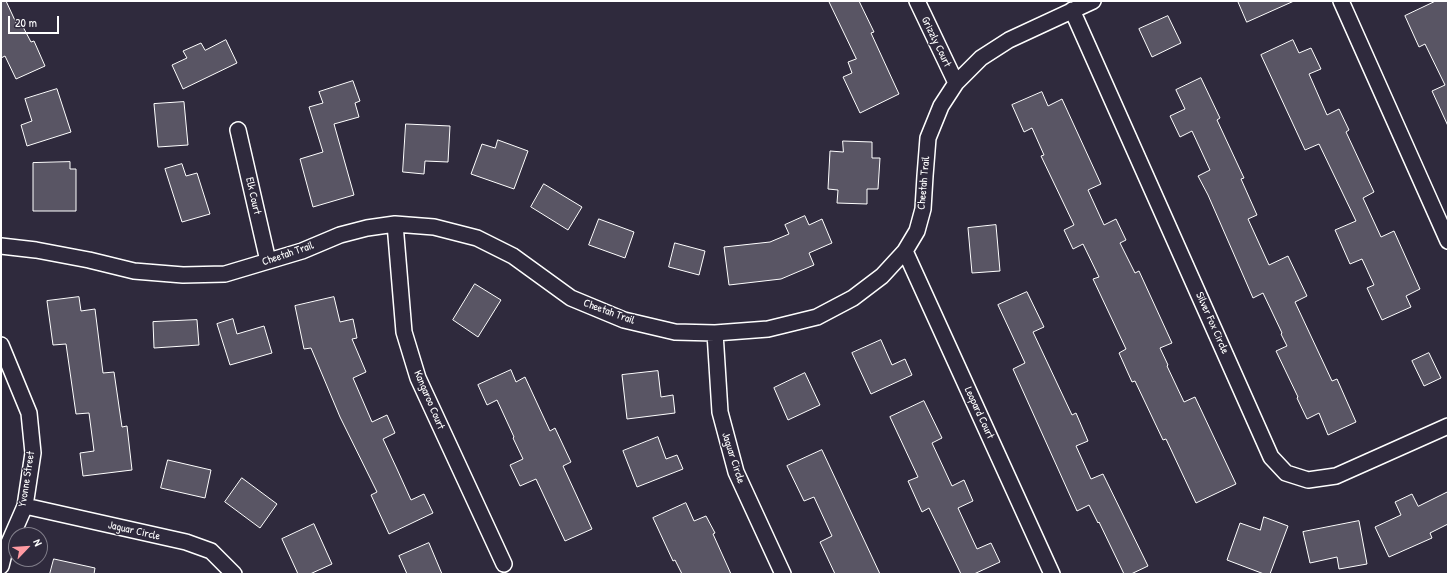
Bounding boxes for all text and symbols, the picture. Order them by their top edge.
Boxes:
scale bar [10,8,61,34]
text: 20 m [15,14,37,31]
street label: Grizzly Court [918,15,954,69]
street label: Cheetah Trail [915,156,933,210]
street label: Elk Court [242,176,264,216]
street label: Cheetah Trail [260,239,316,269]
street label: Silver Fox Circle [1192,290,1232,356]
street label: Cheetah Trail [581,297,637,327]
street label: Kangaroo Court [411,369,447,431]
street label: Leopard Court [961,385,997,441]
street label: Jaguar Circle [719,431,747,485]
street label: Yvonne Street [16,450,38,508]
street label: Jaguar Circle [107,519,161,543]
north arrow [8,527,48,567]
text: N [30,537,46,548]

